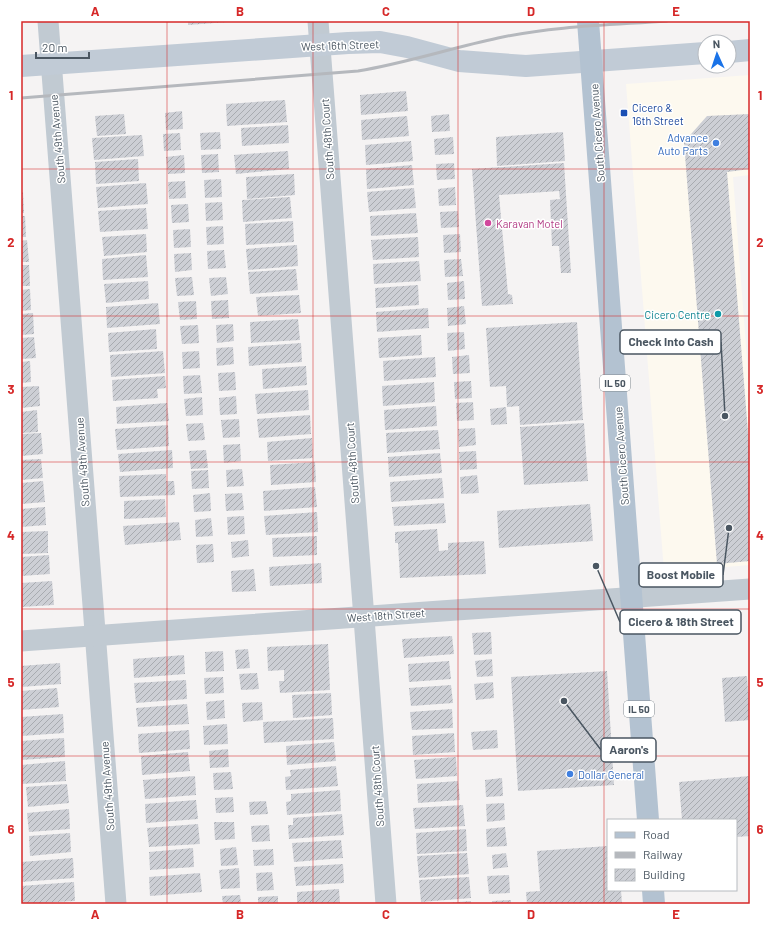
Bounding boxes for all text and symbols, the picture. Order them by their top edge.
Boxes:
text: A [91,3,100,19]
text: B [236,3,244,19]
text: C [382,3,390,19]
text: D [527,3,535,19]
text: E [672,3,680,19]
scale bar [36,34,89,60]
north arrow [697,34,737,74]
street label: West 16th Street [301,37,379,53]
text: N [712,37,720,50]
text: 20 m [42,40,68,54]
street label: South Cicero Avenue [587,83,607,183]
text: 1 [9,87,13,103]
text: 1 [758,87,762,103]
street label: South 49th Avenue [47,94,67,184]
street label: South 48th Court [318,98,336,180]
place label: Cicero & 16th Street [632,101,684,127]
marker: Cicero & 16th Street [619,108,629,118]
place label: Advance Auto Parts [658,131,708,157]
marker: Advance Auto Parts [711,138,721,148]
place label: Karavan Motel [496,217,563,230]
marker: Karavan Motel [483,218,493,228]
text: 2 [7,234,15,250]
text: 2 [756,234,764,250]
place label: Cicero Centre [645,308,710,321]
marker: Cicero Centre [713,309,723,319]
callout: Check Into Cash [620,330,721,354]
text: Check Into Cash [628,334,714,348]
road number: IL 50 [600,375,630,391]
text: 3 [7,381,15,397]
text: 3 [756,381,764,397]
street label: South Cicero Avenue [611,406,631,506]
street label: South 49th Avenue [72,417,92,507]
street label: South 48th Court [343,422,361,504]
text: 4 [7,527,15,543]
text: 4 [756,527,764,543]
callout: Boost Mobile [639,563,723,587]
text: Boost Mobile [647,567,716,581]
street label: West 18th Street [347,606,425,624]
callout: Cicero & 18th Street [620,610,741,634]
text: Cicero & 18th Street [628,614,734,628]
text: 5 [7,674,15,690]
text: 5 [756,674,764,690]
road number: IL 50 [624,701,654,717]
callout: Aaron's [601,738,656,762]
street label: South 49th Avenue [97,741,117,831]
text: Aaron's [609,742,649,756]
street label: South 48th Court [368,745,386,827]
place label: Dollar General [578,768,644,781]
marker: Dollar General [565,769,575,779]
legend [607,819,737,891]
text: 6 [8,821,15,837]
text: 6 [757,821,764,837]
text: Road [643,827,670,841]
text: Railway [643,847,683,861]
text: Building [643,867,685,881]
text: A [91,906,100,922]
text: B [236,906,244,922]
text: C [382,906,390,922]
text: D [527,906,535,922]
text: E [672,906,680,922]

